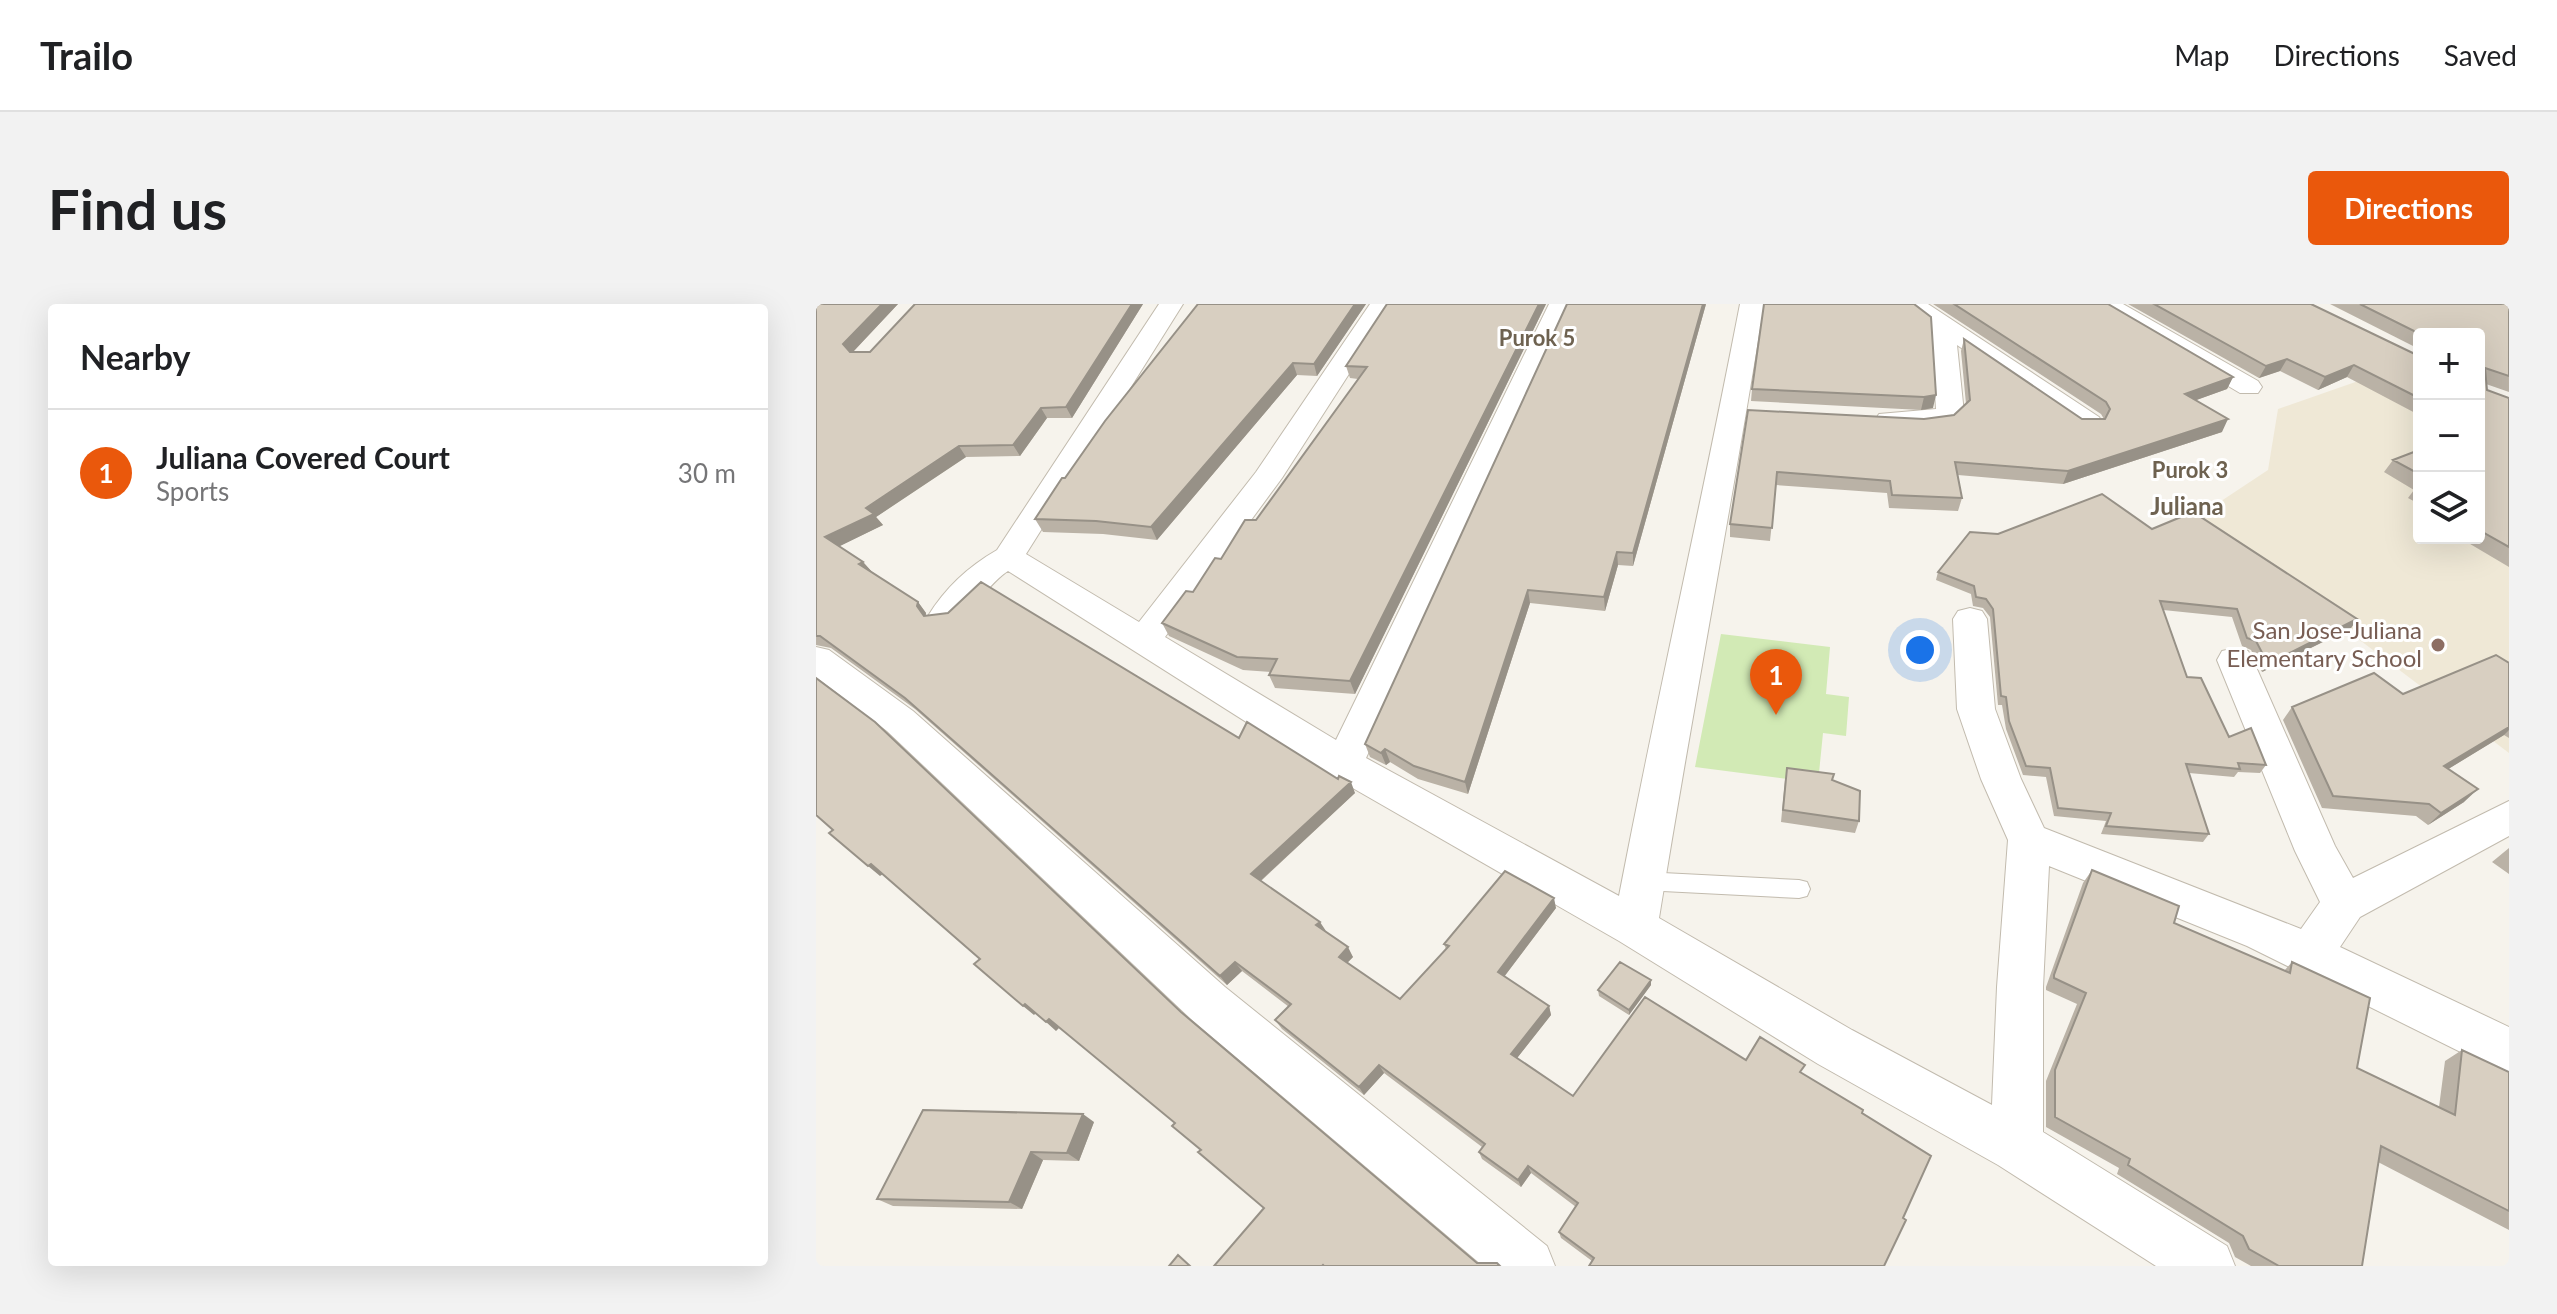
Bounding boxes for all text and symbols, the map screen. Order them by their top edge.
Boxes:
text: Trailo [40,32,133,78]
text: Map [2174,38,2229,72]
text: Directions [2273,38,2400,72]
text: Saved [2444,38,2517,72]
button: Directions [2308,171,2509,245]
text: Find us [48,175,227,242]
district label: Purok 5 [1499,324,1575,351]
map controls [2413,328,2485,544]
button: + [2413,328,2485,400]
text: Nearby [80,336,191,377]
button: − [2413,400,2485,472]
text: Juliana Covered Court [156,439,450,475]
district label: Purok 3 [2152,456,2228,483]
text: 1 [98,457,114,489]
text: 30 m [678,457,736,489]
button: layers [2413,472,2485,544]
text: Sports [156,475,229,507]
district label: Juliana [2150,491,2224,520]
place label: San Jose-Juliana Elementary School [2226,615,2422,672]
your location [1900,630,1940,670]
marker: San Jose-Juliana Elementary School [2429,636,2447,654]
pin: 1 [1750,649,1802,715]

